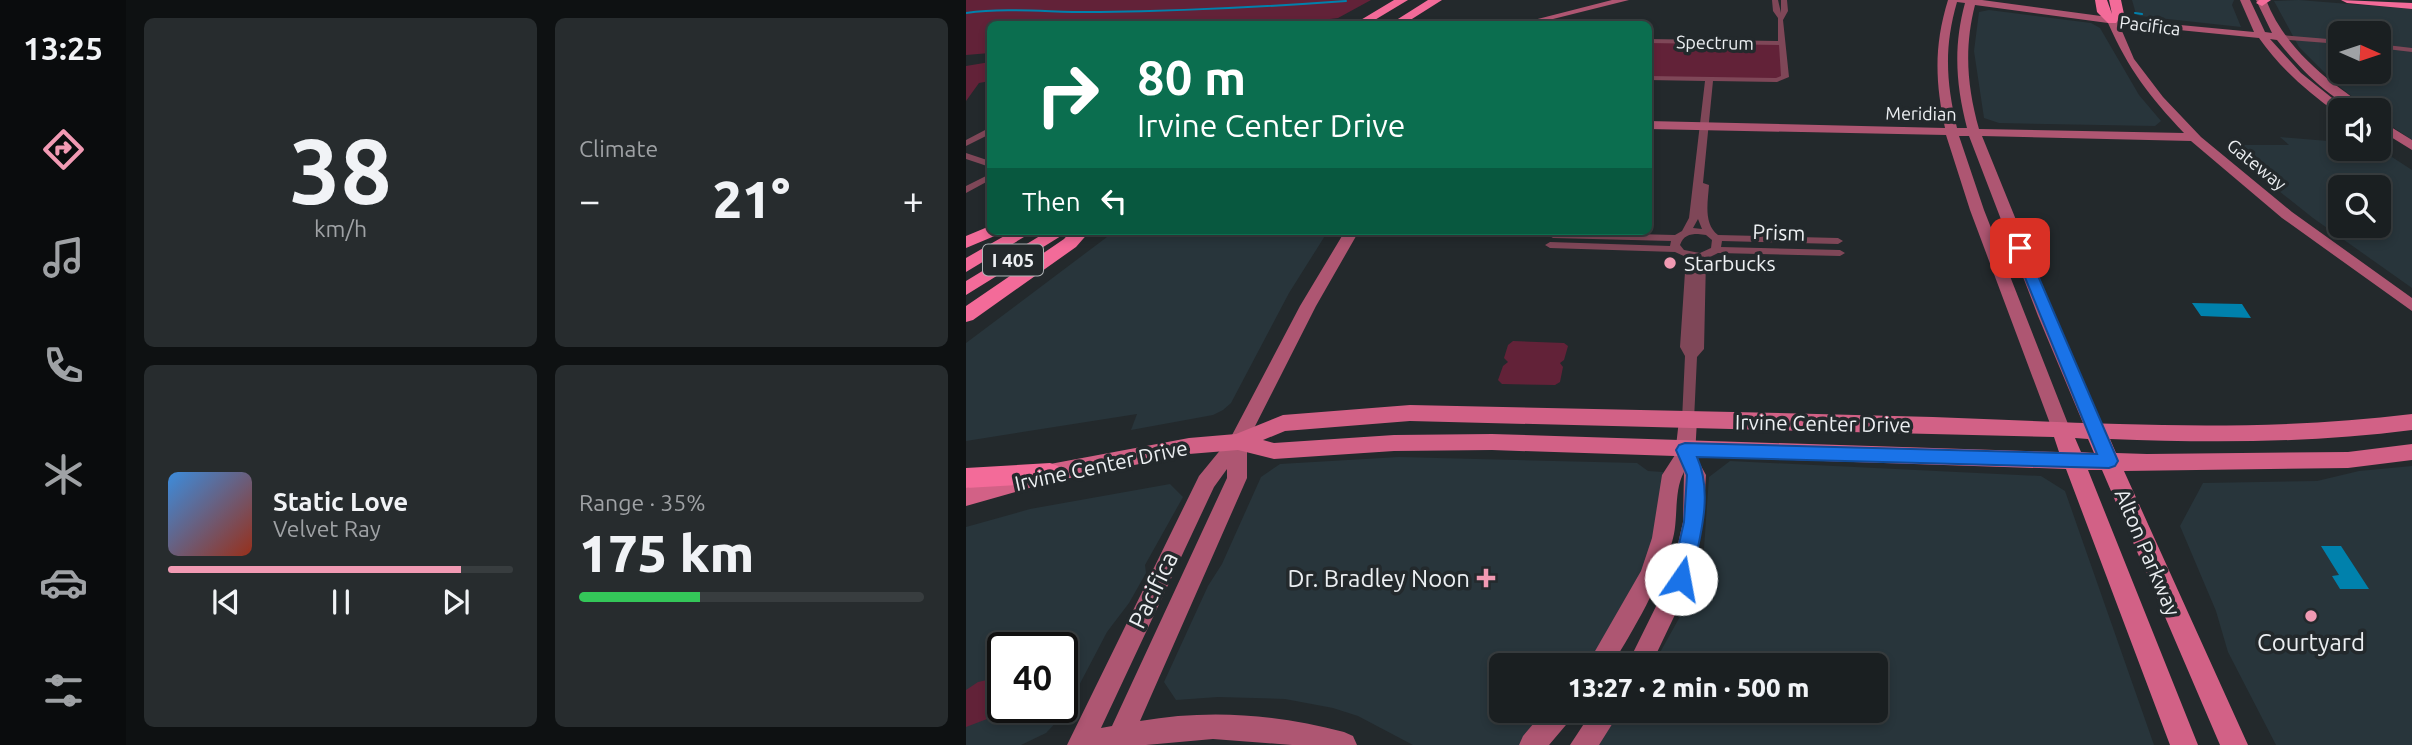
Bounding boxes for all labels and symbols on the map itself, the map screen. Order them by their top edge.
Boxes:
street label: Pacifica [2118,11,2182,39]
north arrow [2328,21,2390,84]
street label: Spectrum [1676,31,1754,53]
street label: Meridian [1885,102,1957,124]
street label: Gateway [2223,134,2291,194]
pin [1990,218,2050,278]
street label: Prism [1752,219,1806,245]
road number: I 405 [983,244,1043,276]
place label: Starbucks [1684,251,1776,275]
marker: Starbucks [1662,255,1678,271]
street label: Irvine Center Drive [1735,409,1911,437]
street label: Irvine Center Drive [1012,435,1190,495]
street label: Alton Parkway [2111,485,2185,619]
position arrow [1644,542,1718,616]
street label: Pacifica [1123,547,1183,633]
place label: Dr. Bradley Noon [1287,565,1470,592]
marker: Dr. Bradley Noon [1476,568,1496,588]
marker: Courtyard [2303,608,2319,624]
place label: Courtyard [2257,629,2365,656]
speed limit sign: 40 [987,632,1078,723]

